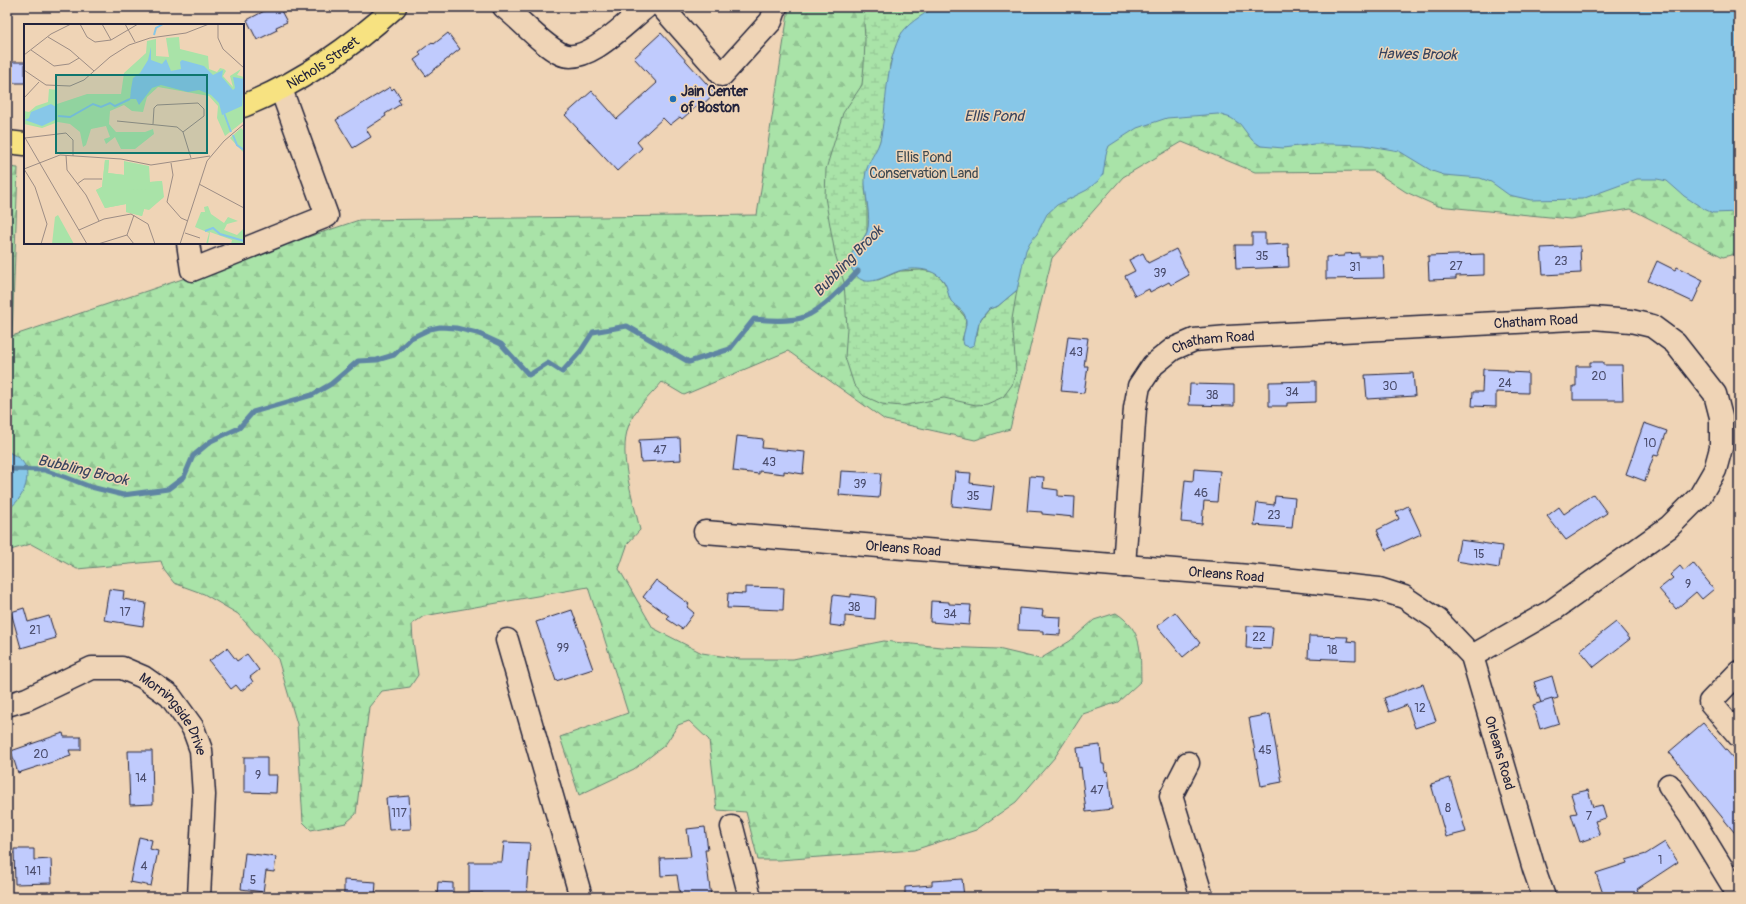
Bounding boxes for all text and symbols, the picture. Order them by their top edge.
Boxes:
inset map [24,24,244,244]
street label: Nichols Street [284,32,363,93]
water label: Hawes Brook [1377,44,1459,65]
place label: Jain Center of Boston [680,83,749,116]
marker: Jain Center of Boston [668,94,678,104]
water label: Ellis Pond [964,107,1025,126]
park label: Ellis Pond Conservation Land [869,149,979,182]
water label: Bubbling Brook [810,220,888,301]
house number: 35 [1255,249,1269,264]
house number: 23 [1554,254,1568,269]
house number: 27 [1449,259,1463,274]
house number: 31 [1349,260,1361,275]
house number: 39 [1154,266,1166,281]
street label: Chatham Road [1493,311,1579,332]
street label: Chatham Road [1169,328,1255,358]
house number: 43 [1069,345,1083,360]
house number: 20 [1592,369,1606,384]
house number: 24 [1498,376,1512,391]
house number: 30 [1383,379,1397,394]
house number: 34 [1285,385,1299,400]
house number: 38 [1206,388,1218,403]
house number: 10 [1644,436,1656,451]
house number: 47 [653,443,667,458]
water label: Bubbling Brook [36,451,132,490]
house number: 43 [762,455,776,470]
house number: 39 [854,477,866,492]
house number: 46 [1194,486,1208,501]
house number: 35 [966,489,980,504]
house number: 23 [1267,508,1281,523]
street label: Orleans Road [865,537,942,560]
house number: 15 [1473,547,1485,562]
street label: Orleans Road [1188,563,1265,586]
house number: 9 [1685,577,1691,592]
house number: 38 [848,600,860,615]
house number: 17 [119,605,131,620]
house number: 34 [943,607,957,622]
house number: 21 [29,623,41,638]
house number: 22 [1252,630,1266,645]
house number: 99 [557,641,569,656]
house number: 18 [1327,643,1337,658]
street label: Morningside Drive [136,669,209,756]
house number: 12 [1414,701,1426,716]
street label: Orleans Road [1481,714,1519,792]
house number: 45 [1258,743,1272,758]
house number: 20 [34,747,48,762]
house number: 9 [255,768,261,783]
house number: 14 [135,771,147,786]
house number: 47 [1090,783,1104,798]
house number: 8 [1445,801,1451,816]
house number: 117 [391,806,408,821]
house number: 7 [1586,809,1593,824]
house number: 1 [1658,853,1662,868]
house number: 4 [141,859,148,874]
house number: 141 [25,864,41,879]
house number: 5 [250,873,256,888]

